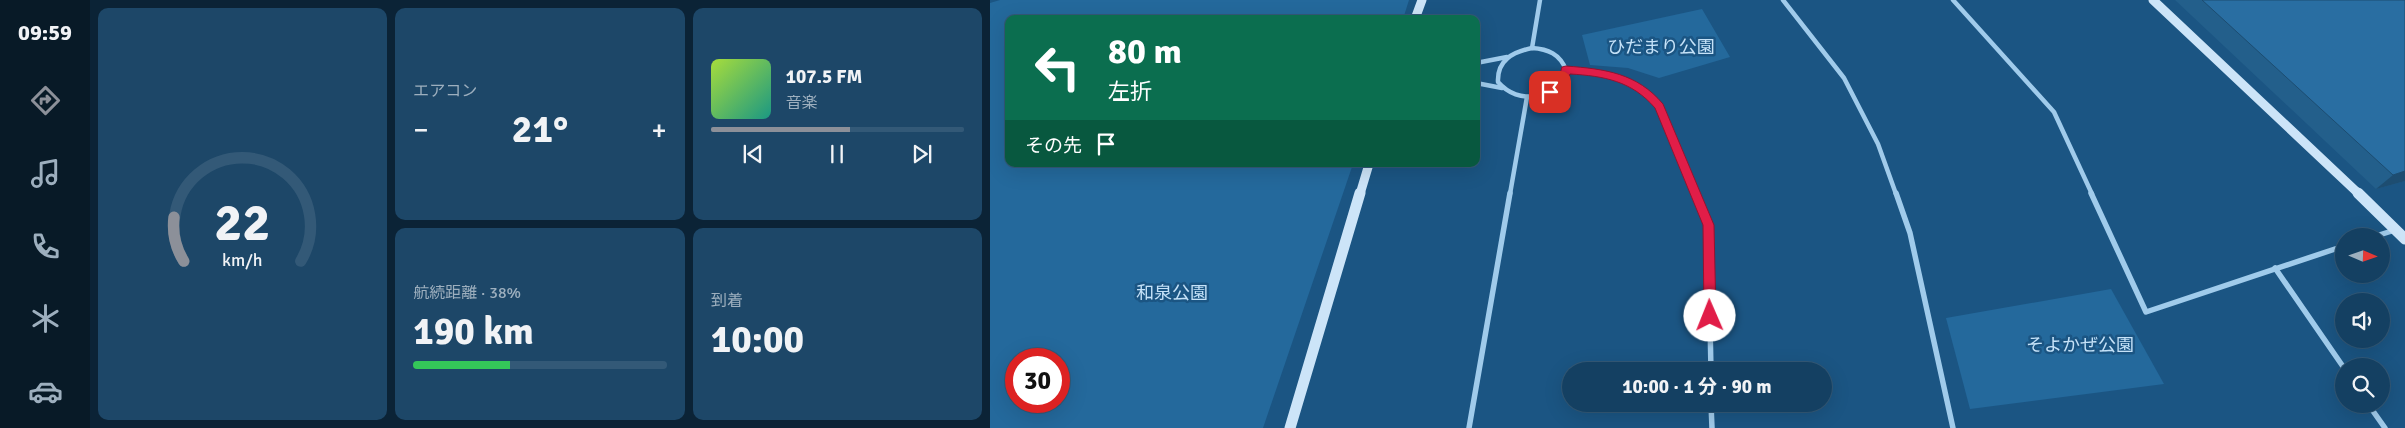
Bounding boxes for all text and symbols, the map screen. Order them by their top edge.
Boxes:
text: 09:59 [18,19,72,46]
text: 80 m [1108,30,1182,73]
icon: left [1025,35,1090,100]
park label: ひだまり公園 [1607,36,1715,58]
text: 107.5 FM [786,65,862,89]
pin [1529,71,1571,113]
text: 左折 [1108,78,1152,105]
icon: arrive [1536,78,1564,106]
text: エアコン [413,81,477,101]
icon: directions [28,83,63,118]
text: 音楽 [786,93,818,113]
text: 21° [512,106,568,153]
text: − [413,113,428,147]
text: + [652,113,667,147]
icon: arrive [1092,130,1120,158]
text: その先 [1025,134,1082,158]
icon: previous [739,140,767,168]
icon: pause [823,140,851,168]
icon: next [908,140,936,168]
icon: music [28,156,63,191]
text: 22 [215,191,271,255]
north arrow [2335,228,2390,282]
map controls [2335,228,2390,413]
icon: phone [28,229,63,264]
text: km/h [222,249,263,271]
park label: 和泉公園 [1136,282,1208,304]
text: 航続距離 · 38% [413,283,521,303]
position arrow [1683,289,1735,341]
text: 到着 [711,291,743,311]
button: sound [2335,293,2390,348]
icon: climate [28,301,63,336]
text: 190 km [413,308,534,355]
text: 10:00 [711,316,804,363]
park label: そよかぜ公園 [2026,334,2134,356]
speed limit sign: 30 [1005,348,1070,413]
button: search [2335,358,2390,413]
icon: car [28,374,63,409]
text: 10:00 · 1 分 · 90 m [1622,375,1772,399]

